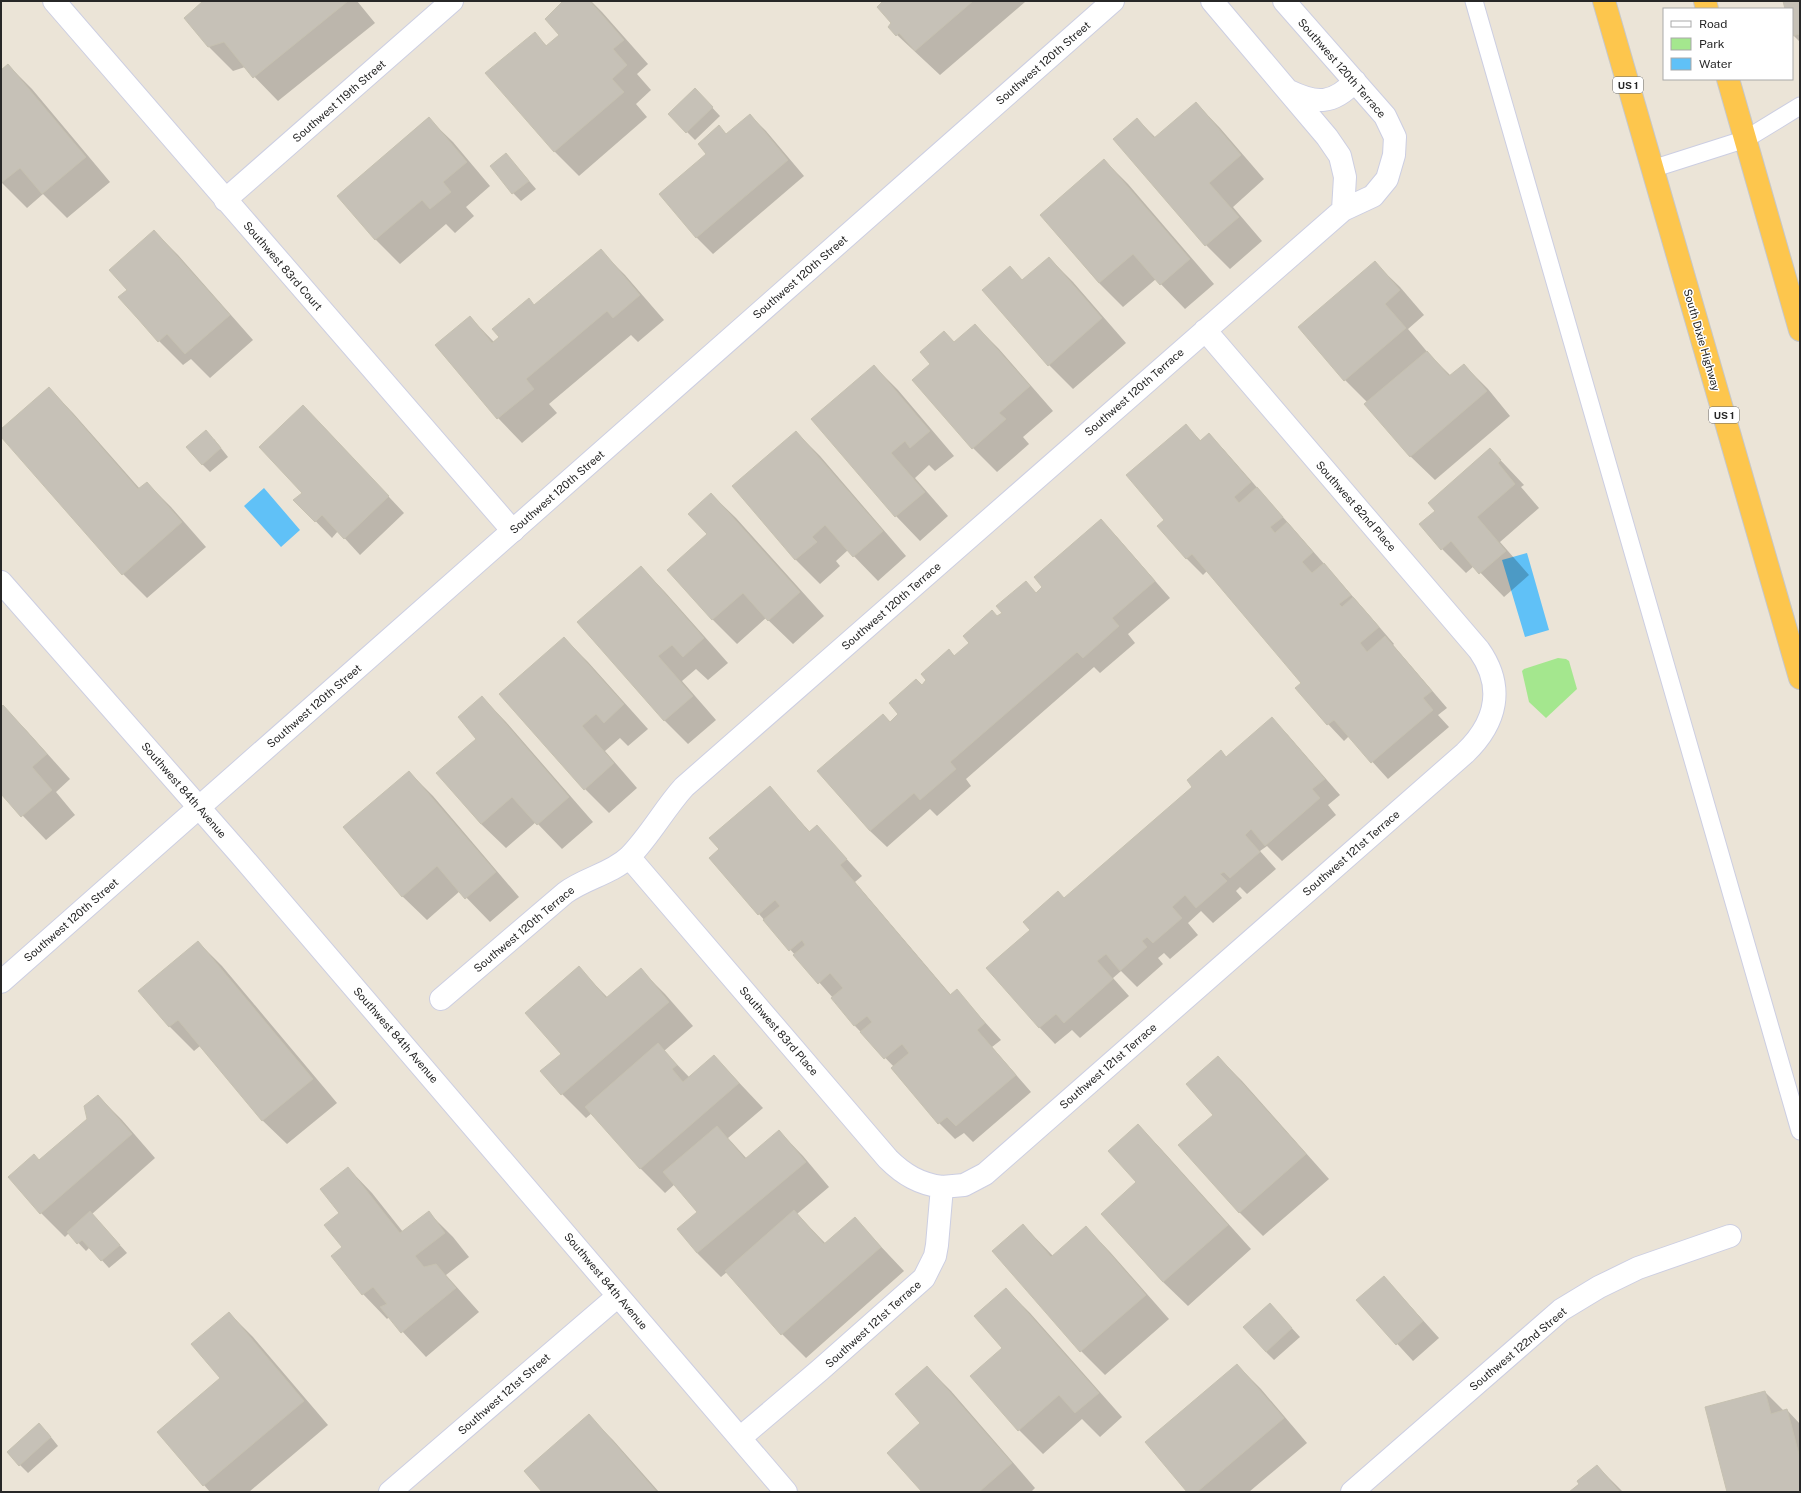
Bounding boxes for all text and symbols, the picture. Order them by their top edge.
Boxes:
legend [1663,8,1793,80]
street label: Southwest 120th Terrace [1296,16,1388,120]
text: Road [1699,17,1727,31]
street label: Southwest 120th Street [994,19,1092,107]
text: Park [1699,37,1725,51]
text: Water [1699,57,1733,71]
street label: Southwest 119th Street [290,58,388,144]
road number: US 1 [1613,77,1643,93]
street label: Southwest 83rd Court [241,219,325,313]
street label: Southwest 120th Street [751,233,849,321]
street label: South Dixie Highway [1682,288,1722,393]
street label: Southwest 120th Terrace [1082,346,1186,438]
road number: US 1 [1709,407,1739,423]
street label: Southwest 120th Street [508,448,606,536]
street label: Southwest 82nd Place [1314,459,1398,553]
street label: Southwest 120th Terrace [839,560,943,652]
street label: Southwest 120th Street [265,662,363,750]
street label: Southwest 84th Avenue [139,740,229,840]
street label: Southwest 121st Terrace [1300,808,1402,898]
street label: Southwest 120th Street [22,876,120,964]
street label: Southwest 120th Terrace [471,884,577,974]
street label: Southwest 83rd Place [737,984,821,1078]
street label: Southwest 84th Avenue [351,985,441,1085]
street label: Southwest 121st Terrace [1057,1021,1159,1111]
street label: Southwest 84th Avenue [562,1230,650,1332]
street label: Southwest 121st Terrace [823,1278,923,1370]
street label: Southwest 122nd Street [1467,1305,1569,1393]
street label: Southwest 121st Street [456,1351,552,1437]

